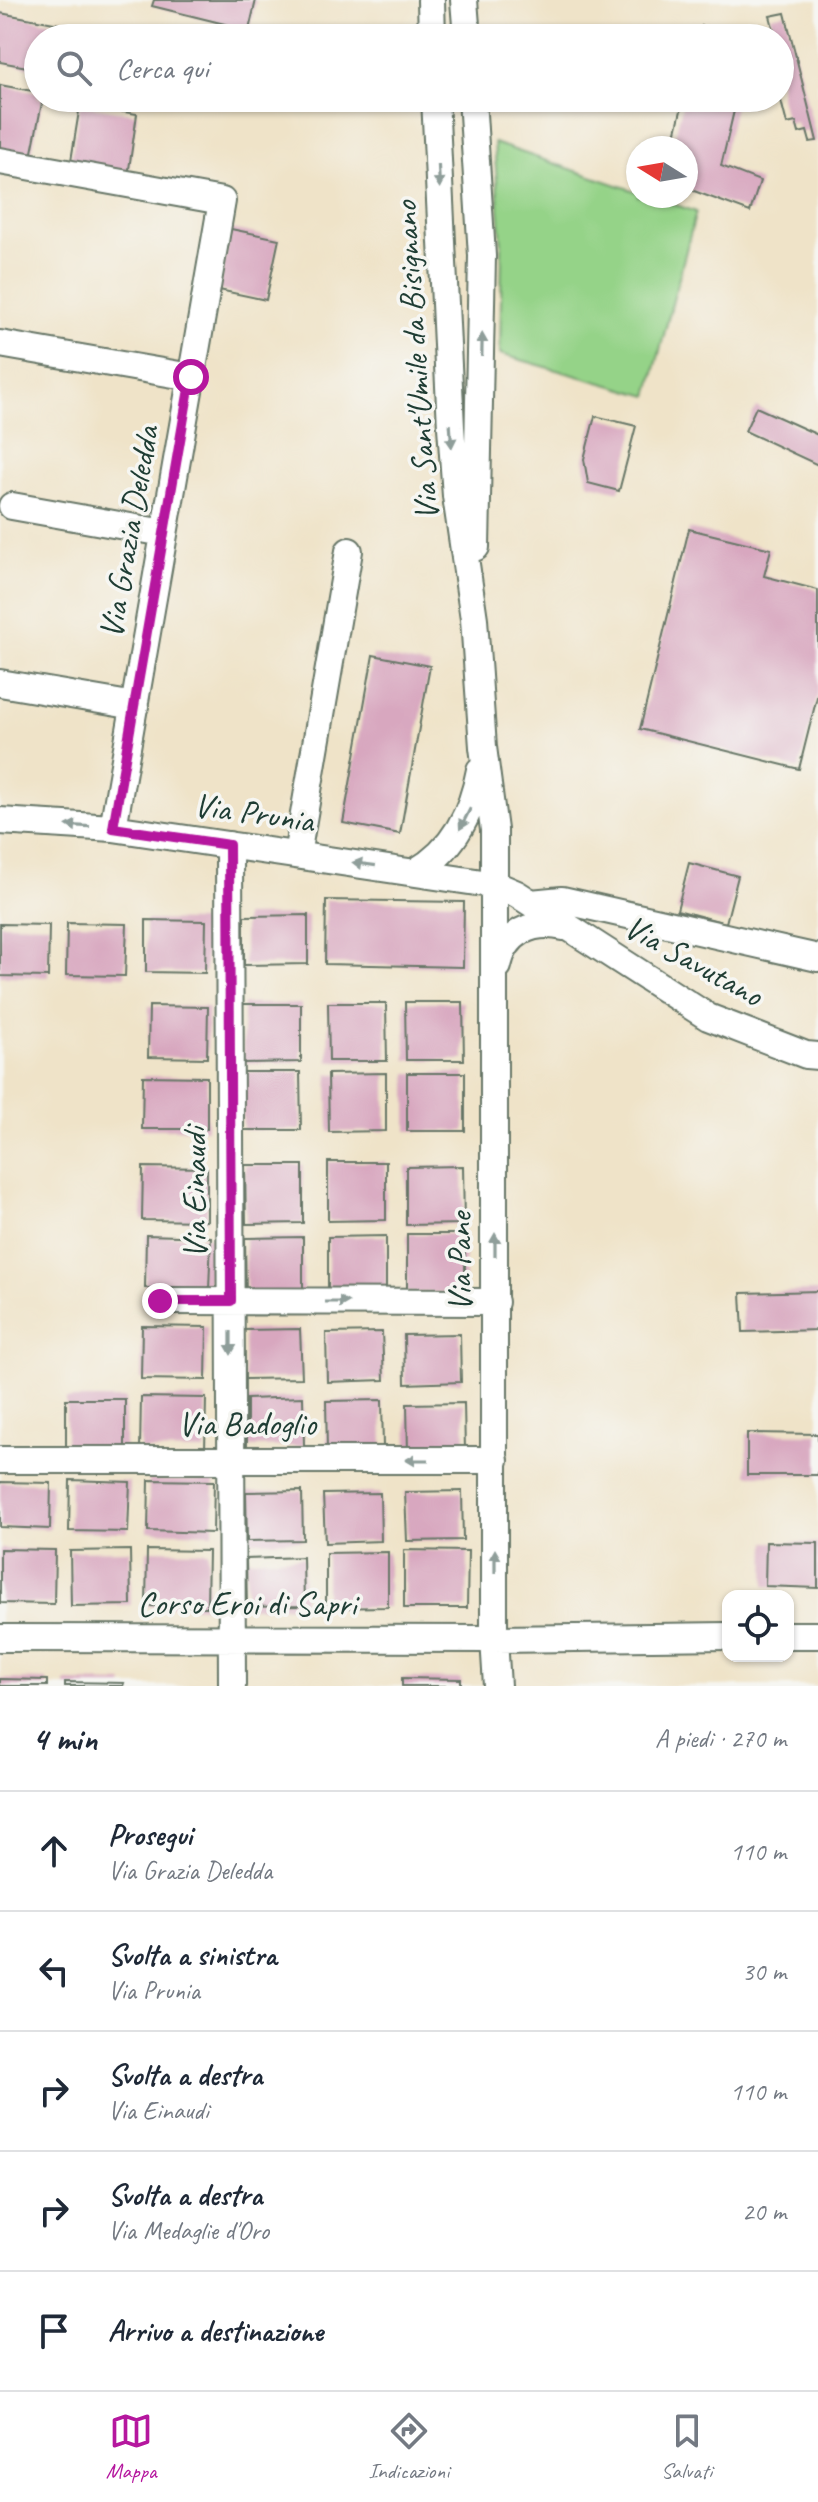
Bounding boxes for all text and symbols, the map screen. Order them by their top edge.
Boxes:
search box [24,24,794,112]
icon: search [52,46,96,90]
text: Cerca qui [116,49,209,87]
north arrow [626,136,698,208]
one-way arrow [433,164,446,189]
street label: Via Sant'Umile da Bisignano [383,198,448,522]
one-way arrow [475,332,488,357]
route start [173,359,209,395]
street label: Via Grazia Deledda [89,420,169,642]
one-way arrow [445,424,458,449]
street label: Via Prunia [191,783,319,842]
one-way arrow [458,807,472,830]
one-way arrow [65,819,90,832]
one-way arrow [351,857,376,870]
street label: Via Savutano [617,905,772,1017]
street label: Via Einaudi [173,1123,216,1259]
street label: Via Pane [438,1209,481,1312]
one-way arrow [489,1232,501,1257]
route end [142,1283,178,1319]
one-way arrow [325,1296,350,1308]
one-way arrow [225,1331,237,1356]
street label: Via Badoglio [178,1402,318,1445]
one-way arrow [404,1453,429,1466]
one-way arrow [489,1548,501,1573]
street label: Corso Eroi di Sapri [138,1582,360,1625]
map controls [722,1590,794,1662]
button: locate [722,1590,794,1662]
text: 4 min [32,1717,97,1760]
text: A piedi · 270 m [655,1722,786,1755]
text: Prosegui [108,1816,192,1854]
icon: ahead [32,1829,76,1873]
text: 110 m [730,1835,786,1868]
text: Via Grazia Deledda [108,1854,272,1887]
text: Svolta a sinistra [108,1936,277,1974]
icon: left [32,1949,76,1993]
text: 30 m [742,1955,786,1988]
text: Via Prunia [108,1974,200,2007]
text: Svolta a destra [108,2056,262,2094]
icon: right [32,2069,76,2113]
text: 110 m [730,2075,786,2108]
text: Via Einaudi [108,2094,209,2127]
text: Svolta a destra [108,2176,262,2214]
icon: right [32,2189,76,2233]
text: 20 m [742,2195,786,2228]
text: Via Medaglie d'Oro [108,2214,269,2247]
icon: arrive [32,2309,76,2353]
text: Arrivo a destinazione [108,2312,323,2350]
tab: Mappa [106,2409,157,2485]
tab: Indicazioni [368,2409,449,2485]
tab: Salvati [661,2409,712,2485]

